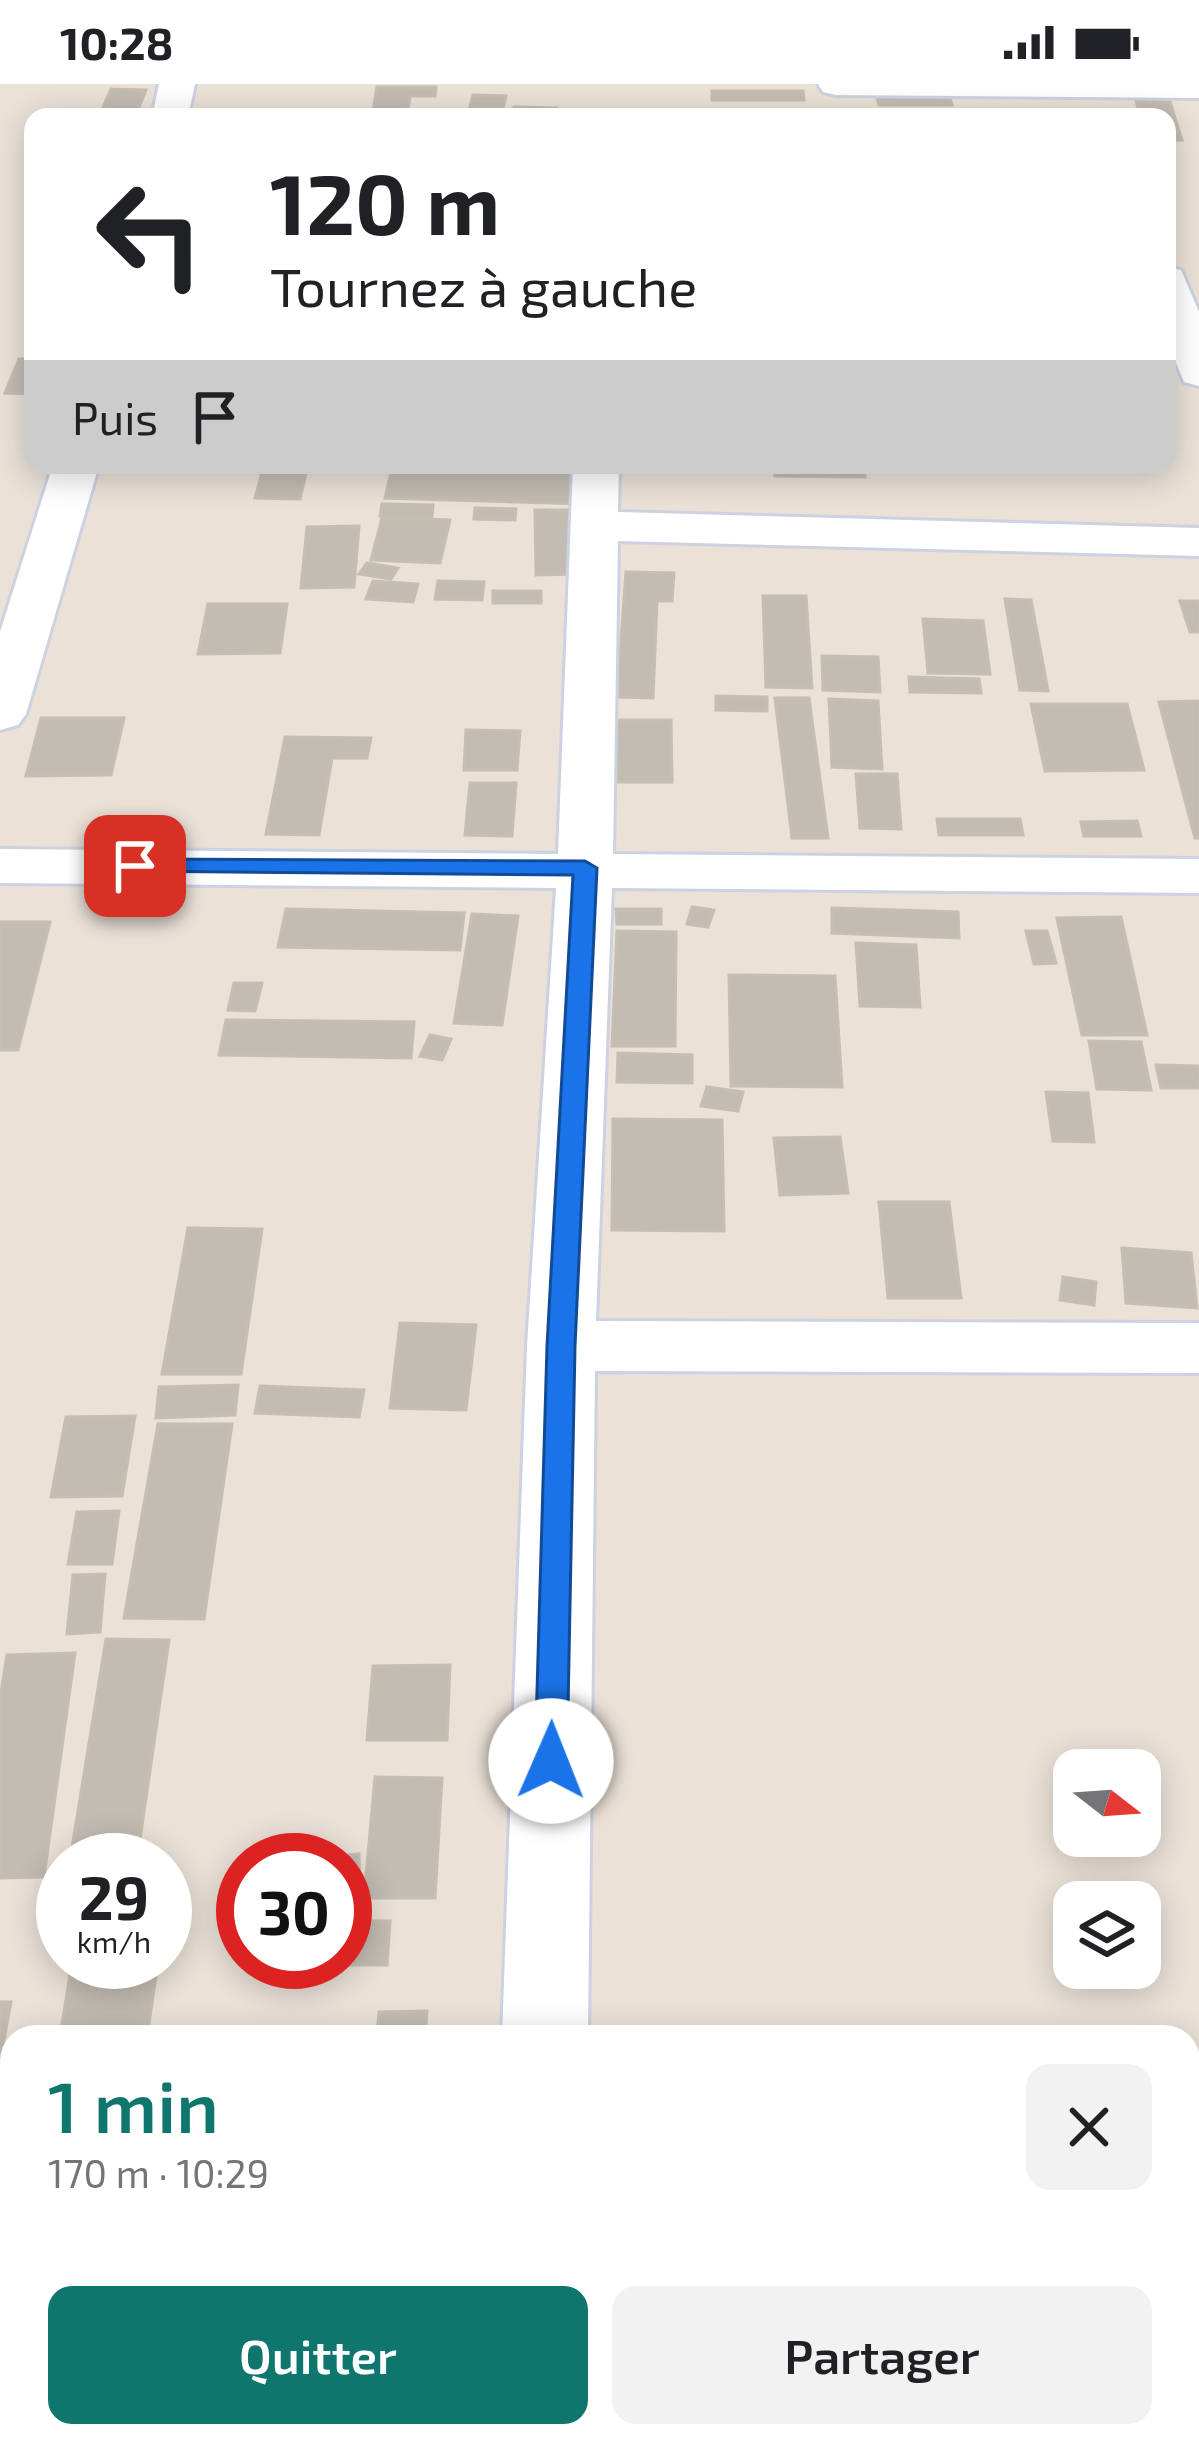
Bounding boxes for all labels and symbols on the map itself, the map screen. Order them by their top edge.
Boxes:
pin [84,815,186,917]
position arrow [488,1698,614,1824]
north arrow [1053,1749,1161,1857]
speed limit sign: 30 [216,1833,372,1989]

